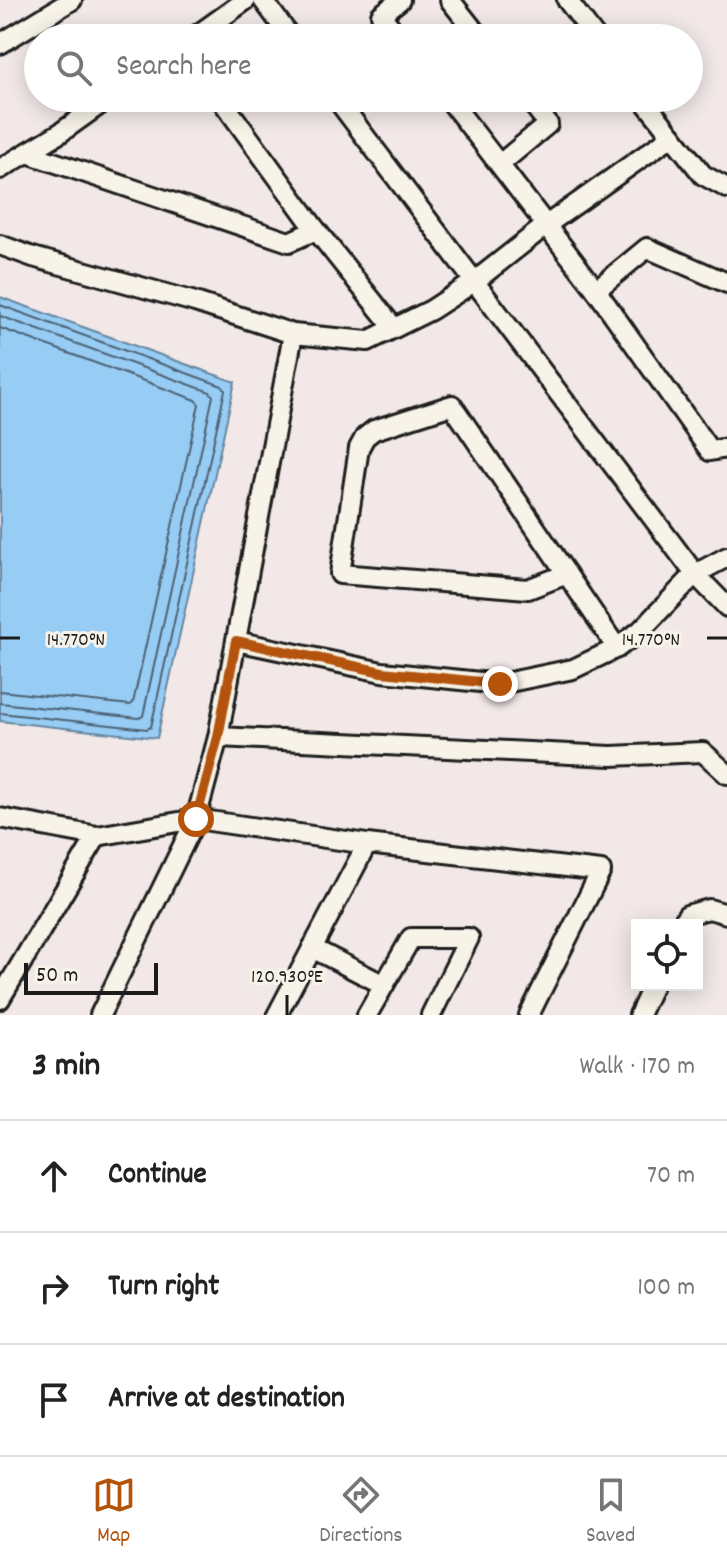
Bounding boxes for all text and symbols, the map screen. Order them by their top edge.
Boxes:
search box [24,24,703,112]
icon: search [52,46,96,90]
text: Search here [116,47,252,90]
text: 14.770°N [47,627,105,655]
text: 14.770°N [622,627,680,655]
route end [482,666,518,702]
route start [178,801,214,837]
map controls [631,919,703,991]
button: locate [631,919,703,991]
scale bar [24,959,158,995]
text: 50 m [36,961,78,992]
text: 120.930°E [251,964,323,992]
text: 3 min [32,1043,100,1092]
text: Walk · 170 m [580,1049,695,1086]
icon: ahead [32,1154,76,1198]
text: Continue [108,1155,207,1198]
text: 70 m [647,1158,695,1195]
icon: right [32,1266,76,1310]
text: Turn right [108,1267,219,1310]
text: 100 m [637,1270,695,1307]
icon: arrive [32,1378,76,1422]
text: Arrive at destination [108,1379,345,1422]
tab: Map [92,1473,136,1552]
tab: Directions [319,1473,403,1552]
tab: Saved [586,1473,635,1552]

